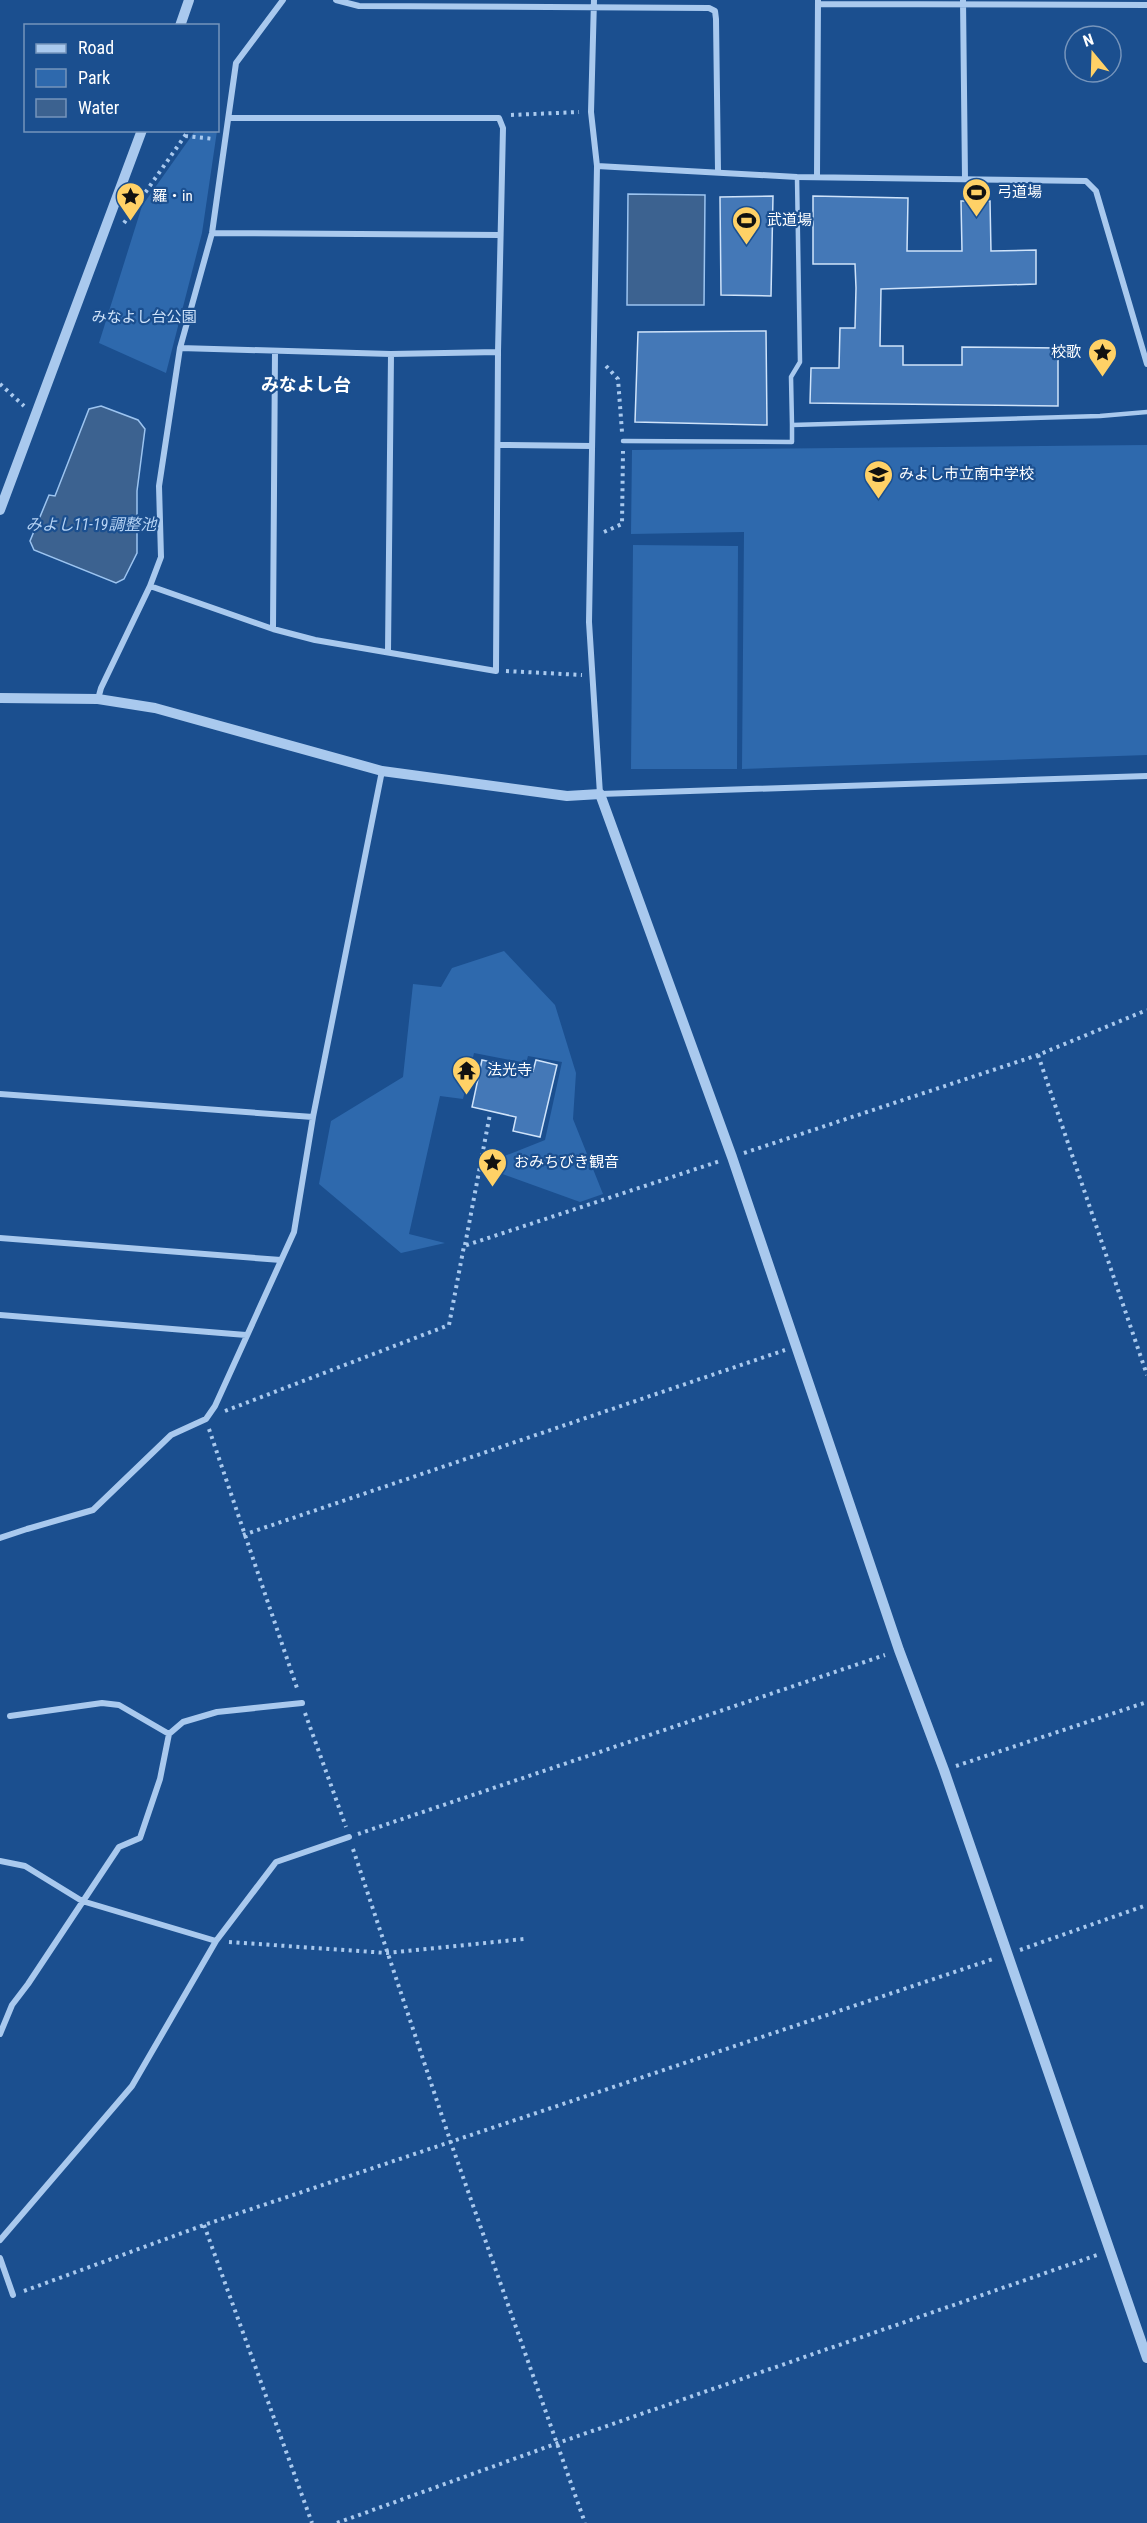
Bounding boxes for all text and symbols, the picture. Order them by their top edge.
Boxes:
legend [24,24,219,132]
north arrow [1063,24,1123,84]
text: N [1081,30,1096,51]
text: Road [78,37,114,58]
text: Park [78,67,110,88]
text: Water [78,97,120,118]
sports icon: 弓道場 [960,176,992,218]
place icon: 羅・in [115,180,147,222]
place label: 弓道場 [997,183,1042,201]
place label: 羅・in [152,187,193,205]
sports icon: 武道場 [730,204,762,246]
place label: 武道場 [767,211,812,229]
park label: みなよし台公園 [91,308,197,326]
place icon: 校歌 [1086,336,1118,378]
place label: 校歌 [1051,343,1081,361]
district label: みなよし台 [261,374,351,395]
school or university icon: みよし市立南中学校 [862,458,894,500]
place label: みよし市立南中学校 [899,465,1034,483]
water label: みよし11-19調整池 [26,515,158,534]
temple icon: 法光寺 [450,1054,482,1096]
place label: 法光寺 [487,1061,532,1079]
place icon: おみちびき観音 [477,1146,509,1188]
place label: おみちびき観音 [514,1153,619,1171]

